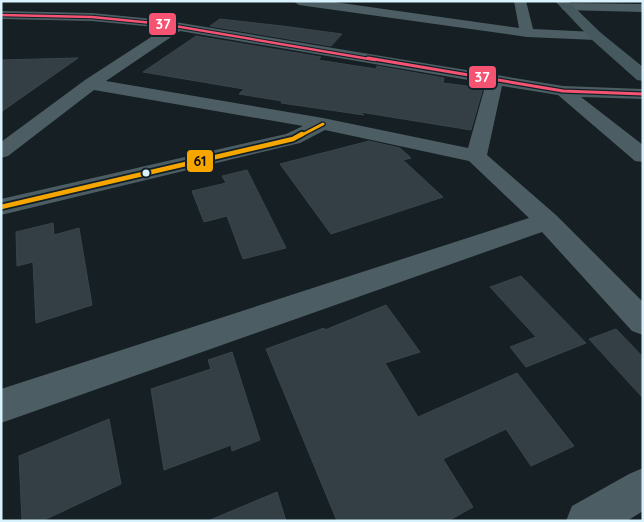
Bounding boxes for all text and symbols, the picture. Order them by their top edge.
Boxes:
line badge: 37 [148,12,177,36]
text: 37 [155,15,171,33]
line badge: 37 [468,65,497,89]
text: 37 [474,68,490,86]
line badge: 61 [186,149,214,173]
text: 61 [194,152,206,170]
unlabelled marker [141,168,151,178]

